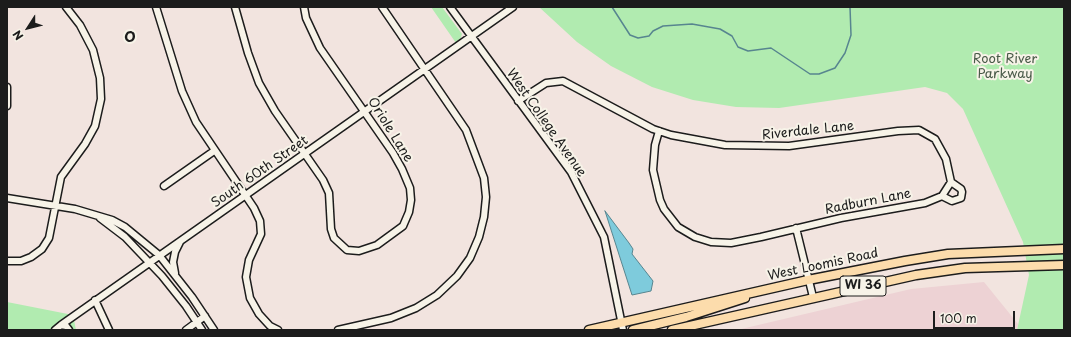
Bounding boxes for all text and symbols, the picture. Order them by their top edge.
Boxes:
north arrow [8,8,48,48]
text: N [8,27,27,44]
district label: O [124,30,136,46]
park label: Root River Parkway [973,51,1037,82]
street label: West College Avenue [503,66,589,180]
street label: Oriole Lane [364,95,416,165]
street label: Riverdale Lane [761,118,855,144]
street label: South 60th Street [209,133,311,211]
street label: Radburn Lane [823,186,913,218]
street label: West Loomis Road [766,246,880,284]
road number: WI 36 [840,276,886,296]
scale bar [935,303,1017,329]
text: 100 m [940,309,977,327]

